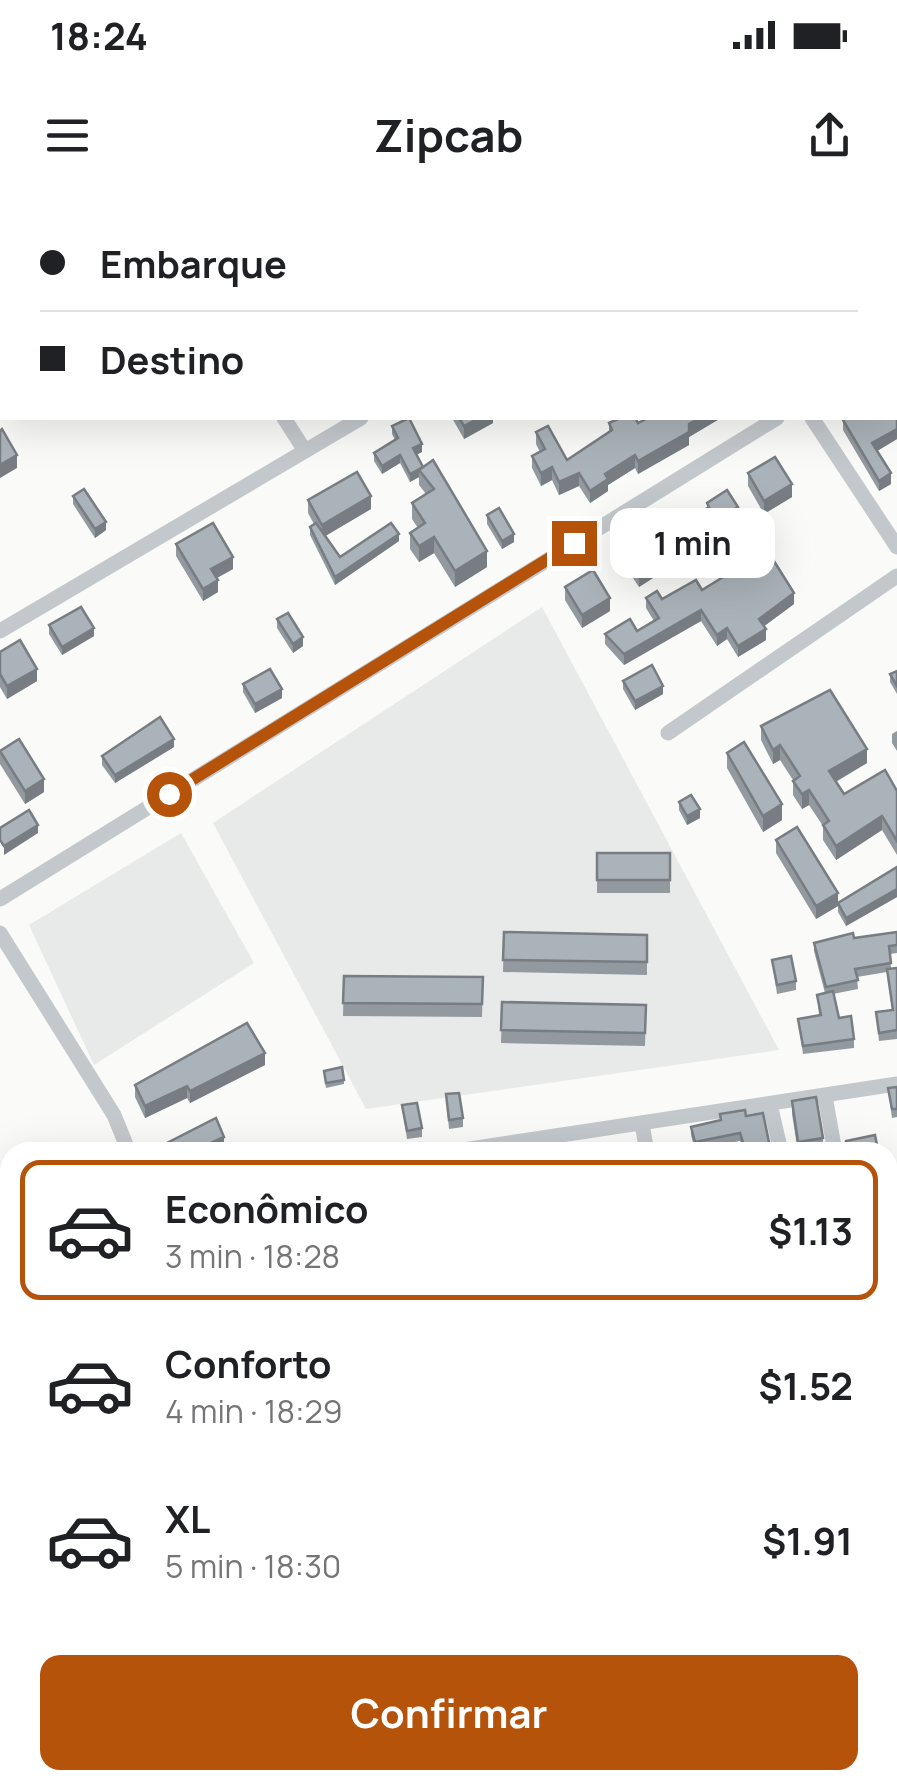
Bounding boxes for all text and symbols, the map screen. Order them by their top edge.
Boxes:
text: 18:24 [50,9,148,61]
text: Zipcab [374,104,523,166]
icon: menu [40,108,95,163]
icon: share [802,108,857,163]
text: Embarque [100,237,287,289]
text: Destino [100,333,244,385]
callout: 1 min [609,508,774,578]
route end [552,521,597,566]
text: 1 min [653,521,732,565]
route start [147,772,192,817]
text: Econômico [165,1182,369,1234]
icon: car [45,1185,135,1275]
text: $1.13 [768,1204,853,1256]
text: 3 min · 18:28 [165,1234,340,1278]
text: Conforto [165,1337,331,1389]
icon: car [45,1340,135,1430]
text: $1.52 [759,1359,853,1411]
text: 4 min · 18:29 [165,1389,343,1433]
text: XL [165,1492,210,1544]
icon: car [45,1495,135,1585]
text: $1.91 [762,1514,853,1566]
text: 5 min · 18:30 [165,1544,341,1588]
button: Confirmar [40,1655,858,1770]

